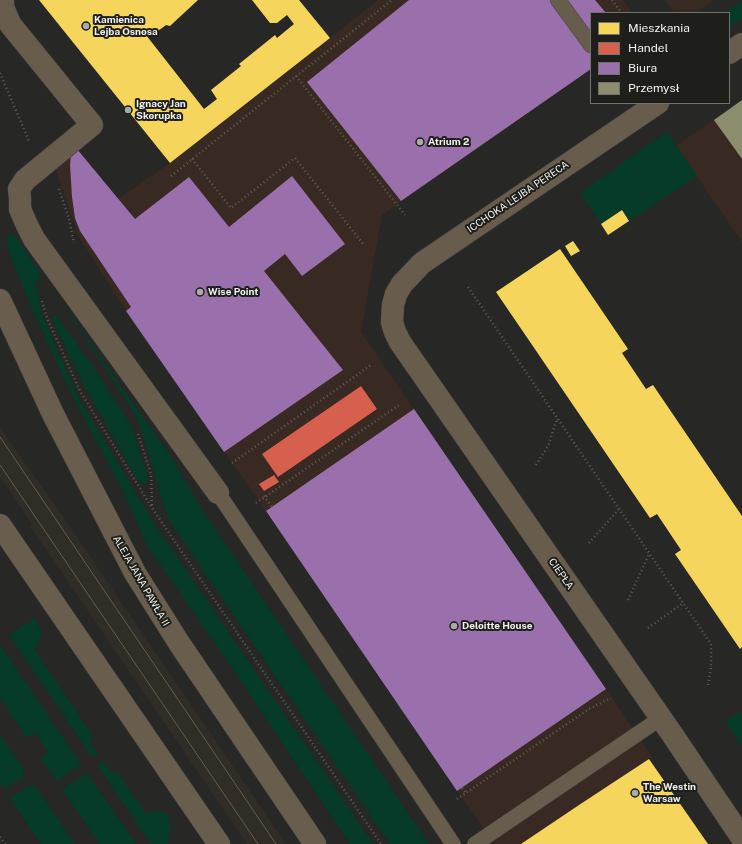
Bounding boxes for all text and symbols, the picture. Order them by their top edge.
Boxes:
legend [590,12,730,104]
place label: Kamienica Lejba Osnosa [94,14,158,38]
marker: Kamienica Lejba Osnosa [81,21,91,31]
text: Mieszkania [628,21,690,35]
text: Handel [628,41,668,55]
text: Biura [628,61,657,75]
text: Przemysł [628,81,680,95]
place label: Ignacy Jan Skorupka [136,98,186,122]
marker: Ignacy Jan Skorupka [123,105,133,115]
place label: Atrium 2 [428,136,469,148]
marker: Atrium 2 [415,137,425,147]
street label: ICCHOKA LEJBA PERECA [465,159,571,235]
place label: Wise Point [208,286,258,298]
marker: Wise Point [195,287,205,297]
street label: ALEJA JANA PAWŁA II [110,534,172,628]
street label: CIEPŁA [546,556,576,592]
place label: Deloitte House [462,620,532,632]
marker: Deloitte House [449,621,459,631]
place label: The Westin Warsaw [643,781,696,804]
marker: The Westin Warsaw [630,788,640,798]

